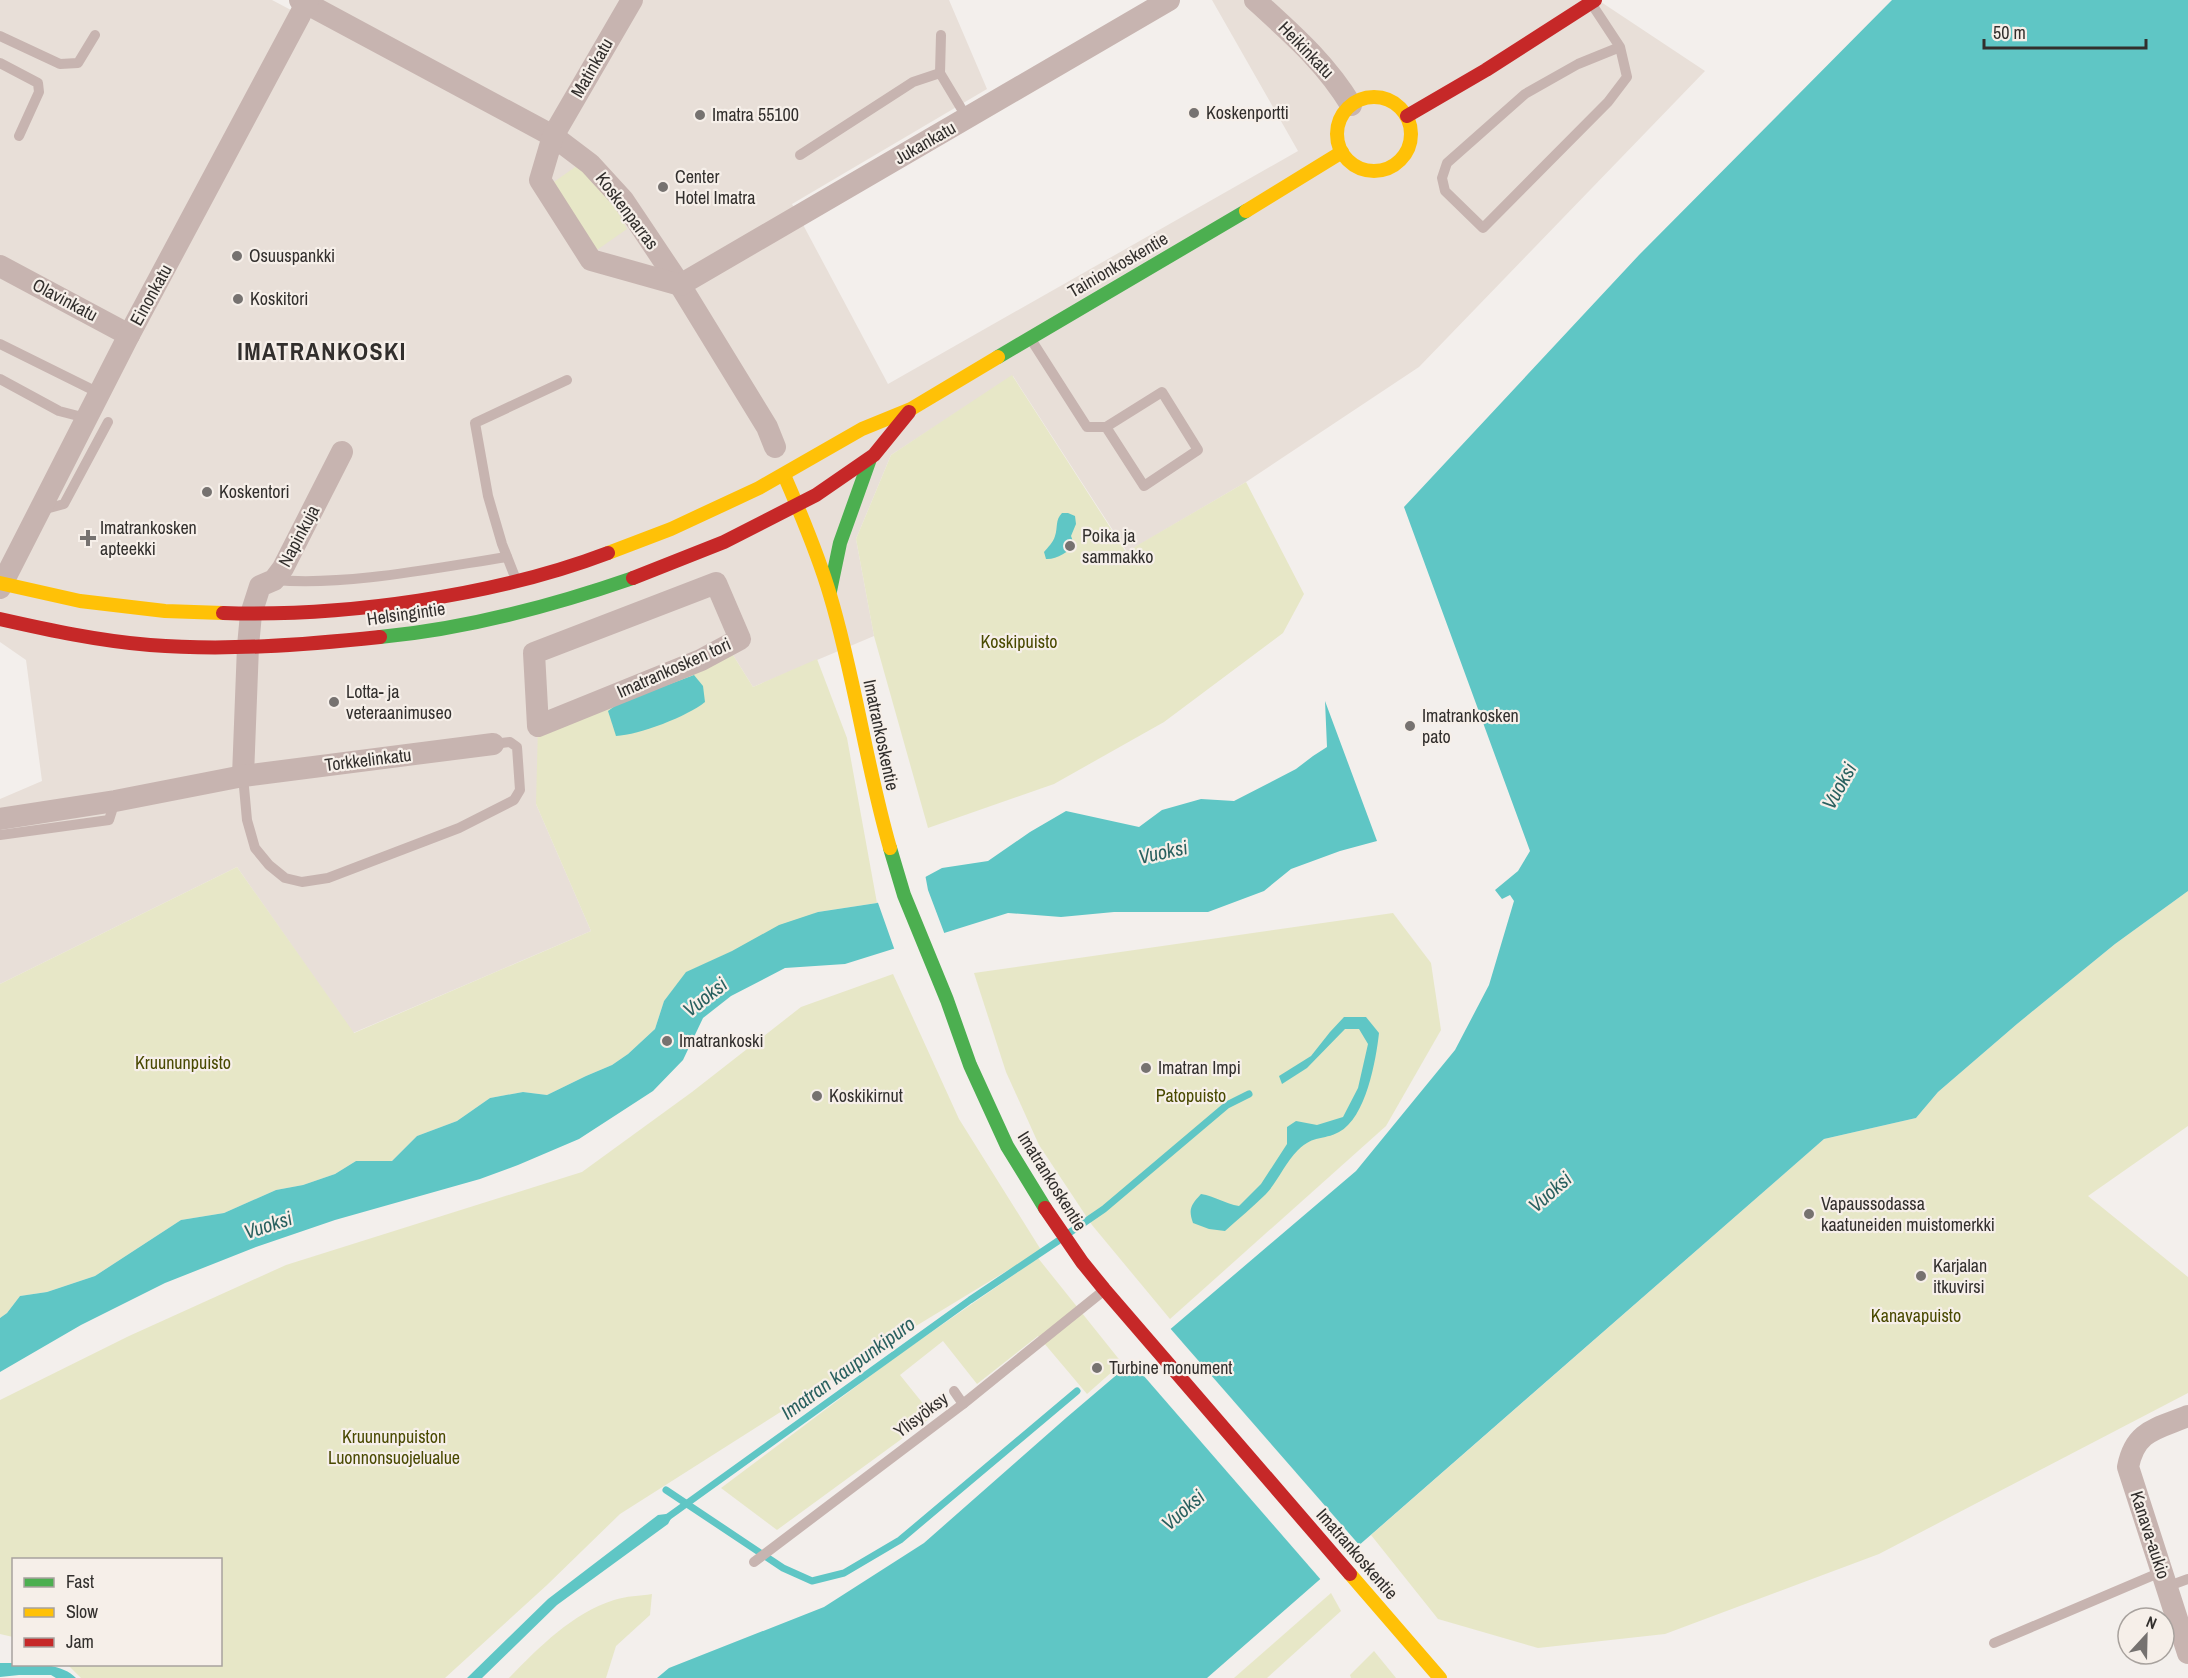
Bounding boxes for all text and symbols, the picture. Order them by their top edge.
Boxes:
scale bar [1984,12,2146,50]
street label: Heikinkatu [1273,16,1340,84]
text: 50 m [1993,20,2026,45]
street label: Matinkatu [565,33,619,102]
place label: Koskenportti [1206,100,1289,125]
place label: Imatra 55100 [712,102,799,127]
marker: Koskenportti [1187,106,1201,120]
marker: Imatra 55100 [693,108,707,122]
street label: Jukankatu [889,115,960,170]
place label: Center Hotel Imatra [675,164,755,210]
street label: Koskenparras [590,167,665,255]
marker: Center Hotel Imatra [656,180,670,194]
street label: Tainionkoskentie [1063,226,1172,303]
place label: Osuuspankki [249,243,335,268]
marker: Osuuspankki [230,249,244,263]
street label: Einonkatu [124,260,178,330]
street label: Olavinkatu [28,272,102,327]
place label: Koskitori [250,286,308,311]
marker: Koskitori [231,292,245,306]
district label: IMATRANKOSKI [237,335,407,367]
place label: Koskentori [219,479,290,504]
marker: Koskentori [200,485,214,499]
street label: Napinkuja [272,501,325,571]
place label: Imatrankosken apteekki [100,515,197,561]
place label: Poika ja sammakko [1082,523,1153,569]
marker: Imatrankosken apteekki [81,531,95,545]
marker: Poika ja sammakko [1063,539,1077,553]
street label: Helsingintie [365,596,447,631]
park label: Koskipuisto [980,629,1058,654]
street label: Imatrankosken tori [613,631,735,704]
street label: Imatrankoskentie [857,677,905,793]
place label: Lotta- ja veteraanimuseo [346,679,452,725]
marker: Lotta- ja veteraanimuseo [327,695,341,709]
place label: Imatrankosken pato [1422,703,1519,749]
marker: Imatrankosken pato [1403,719,1417,733]
street label: Torkkelinkatu [323,742,413,777]
water label: Vuoksi [1815,757,1863,814]
water label: Vuoksi [1136,833,1190,870]
water label: Vuoksi [677,970,733,1022]
place label: Imatrankoski [679,1028,764,1053]
marker: Imatrankoski [660,1034,674,1048]
park label: Kruununpuisto [135,1050,231,1075]
place label: Imatran Impi [1158,1055,1241,1080]
marker: Imatran Impi [1139,1061,1153,1075]
place label: Koskikirnut [829,1083,903,1108]
park label: Patopuisto [1156,1083,1226,1108]
marker: Koskikirnut [810,1089,824,1103]
street label: Imatrankoskentie [1012,1126,1093,1235]
water label: Vuoksi [1522,1165,1577,1218]
place label: Vapaussodassa kaatuneiden muistomerkki [1821,1191,1995,1237]
water label: Vuoksi [240,1204,296,1245]
marker: Vapaussodassa kaatuneiden muistomerkki [1802,1207,1816,1221]
place label: Karjalan itkuvirsi [1933,1253,1987,1299]
marker: Karjalan itkuvirsi [1914,1269,1928,1283]
park label: Kanavapuisto [1871,1303,1961,1328]
water label: Imatran kaupunkipuro [775,1310,920,1425]
place label: Turbine monument [1109,1355,1232,1380]
marker: Turbine monument [1090,1361,1104,1375]
street label: Ylisyöksy [888,1385,954,1443]
park label: Kruununpuiston Luonnonsuojelualue [328,1424,460,1470]
water label: Vuoksi [1155,1483,1210,1536]
street label: Kanava-aukio [2125,1488,2176,1582]
street label: Imatrankoskentie [1311,1503,1404,1605]
legend [12,1558,222,1666]
text: Fast [66,1569,94,1594]
text: Slow [66,1599,98,1624]
north arrow [2116,1606,2176,1666]
text: N [2143,1610,2160,1634]
text: Jam [66,1629,94,1654]

